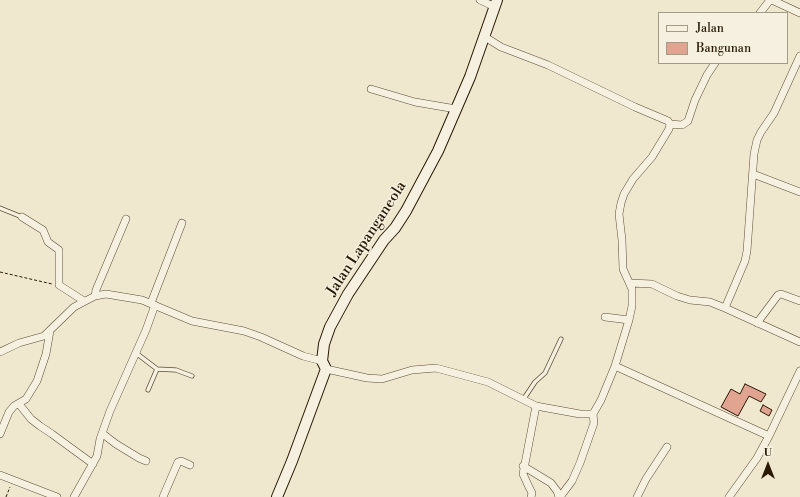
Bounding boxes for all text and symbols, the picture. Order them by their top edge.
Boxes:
legend [658,12,788,64]
text: Jalan [696,21,724,36]
text: Bangunan [696,41,751,56]
street label: Jalan Lapanganeola [323,178,411,300]
north arrow [748,445,788,485]
text: U [764,446,772,460]

